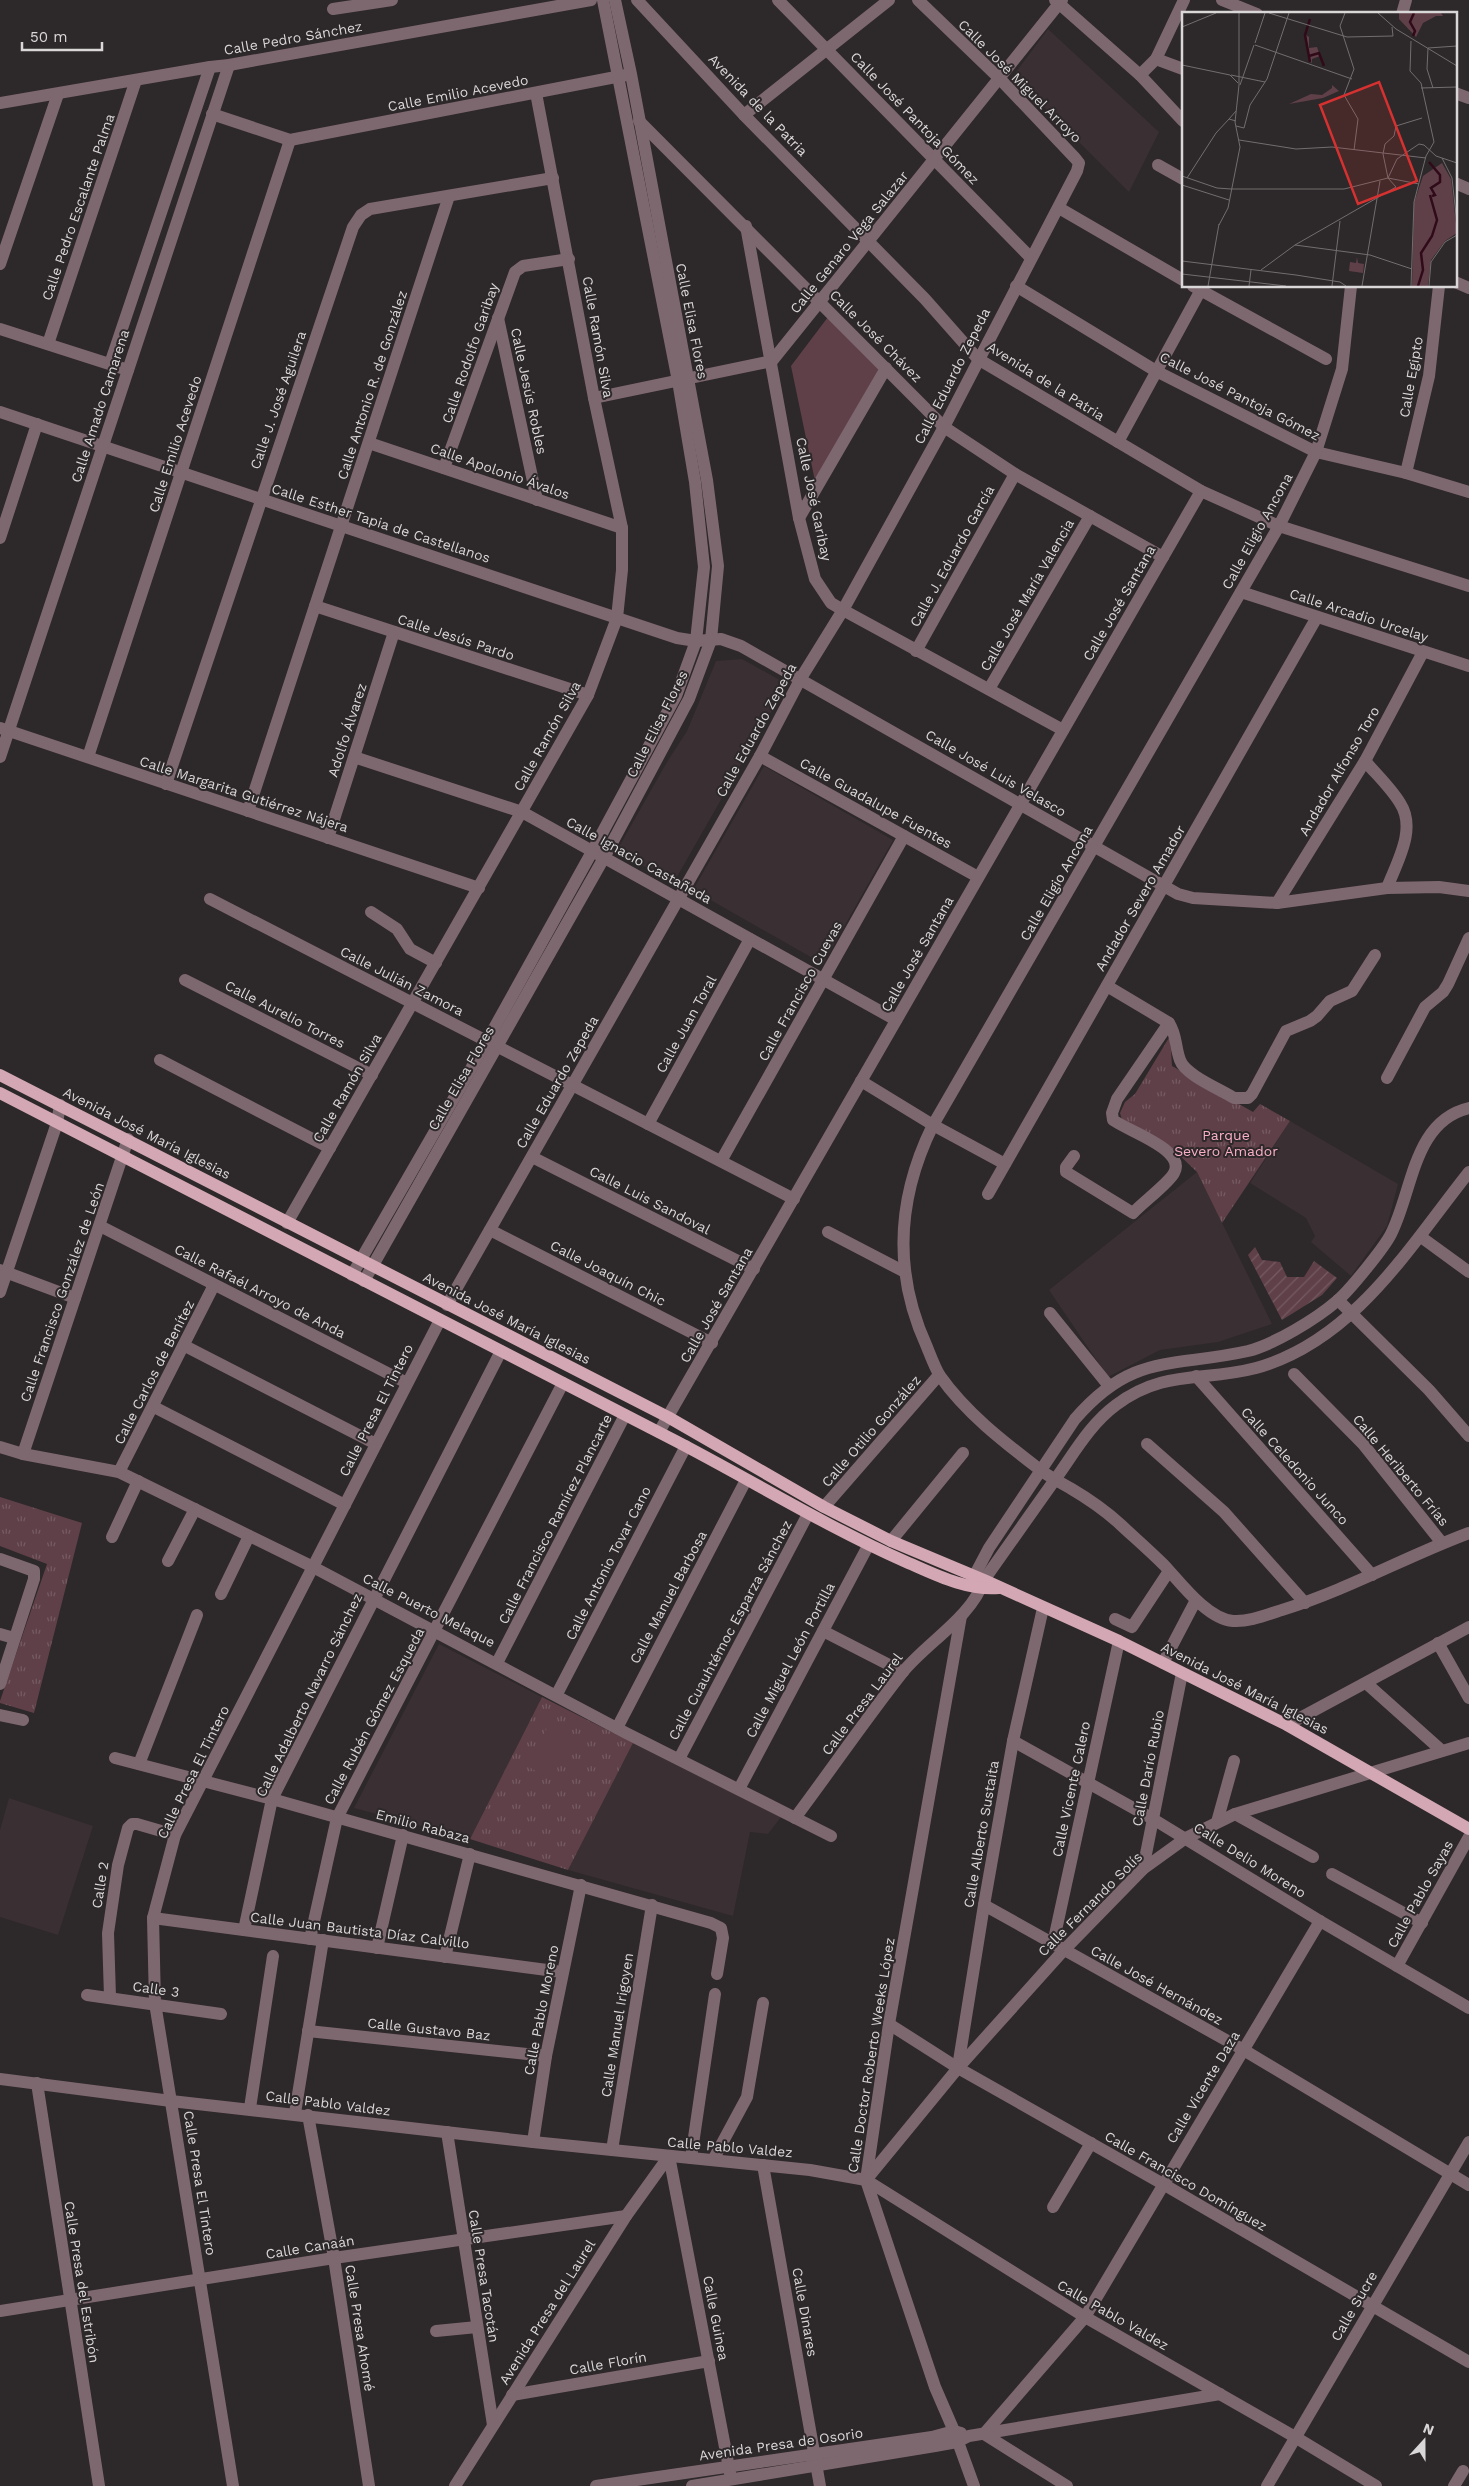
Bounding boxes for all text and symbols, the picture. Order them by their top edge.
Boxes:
inset map [1182,12,1456,288]
street label: Calle José Miguel Arroyo [955,16,1085,146]
street label: Calle Pedro Sánchez [222,18,364,58]
scale bar [22,20,102,52]
text: 50 m [30,28,67,46]
street label: Calle José Pantoja Gómez [847,48,983,188]
street label: Avenida de la Patria [705,51,811,159]
street label: Calle Emilio Acevedo [386,72,530,114]
street label: Calle Pedro Escalante Palma [38,111,118,302]
street label: Calle Genaro Vega Salazar [787,167,912,316]
street label: Calle Elisa Flores [673,262,711,380]
street label: Calle Ramón Silva [579,275,617,399]
street label: Calle Rodolfo Garibay [438,280,502,425]
street label: Calle José Chávez [827,287,925,385]
street label: Calle Antonio R. de González [334,288,410,482]
street label: Calle Eduardo Zepeda [911,305,993,447]
street label: Calle Jesús Robles [508,326,550,456]
street label: Calle Amado Camarena [68,327,132,484]
street label: Calle J. José Aguilera [247,329,309,471]
street label: Calle Egipto [1396,335,1426,419]
street label: Avenida de la Patria [984,338,1108,424]
street label: Calle José Pantoja Gómez [1157,348,1323,444]
street label: Calle Emilio Acevedo [145,374,205,514]
street label: Calle José Garibay [793,436,835,563]
street label: Calle Apolonio Ávalos [428,440,572,502]
street label: Calle Eligio Ancona [1218,470,1296,592]
street label: Calle Esther Tapia de Castellanos [270,480,492,566]
street label: Calle J. Eduardo García [906,482,998,629]
street label: Calle José María Valencia [977,516,1077,674]
street label: Calle José Santana [1079,542,1159,664]
street label: Calle Arcadio Urcelay [1288,585,1431,645]
street label: Calle Jesús Pardo [396,611,516,663]
street label: Calle Eduardo Zepeda [713,660,800,800]
street label: Calle Elisa Flores [623,668,691,780]
street label: Calle Ramón Silva [510,678,584,794]
street label: Adolfo Álvarez [324,681,370,779]
street label: Andador Alfonso Toro [1295,703,1383,839]
street label: Calle José Luis Velasco [923,726,1069,820]
street label: Calle Margarita Gutiérrez Nájera [138,753,350,835]
street label: Calle Guadalupe Fuentes [797,754,955,852]
street label: Calle Ignacio Castañeda [563,813,715,907]
street label: Calle Eligio Ancona [1016,822,1096,943]
street label: Andador Severo Amador [1092,822,1188,974]
street label: Calle José Santana [877,893,957,1015]
street label: Calle Francisco Cuevas [755,918,845,1064]
street label: Calle Julián Zamora [338,943,466,1019]
street label: Calle Juan Toral [653,972,720,1076]
street label: Calle Aurelio Torres [222,977,348,1051]
street label: Calle Eduardo Zepeda [512,1013,602,1151]
street label: Calle Elisa Flores [425,1023,497,1133]
street label: Calle Ramón Silva [309,1031,385,1145]
street label: Avenida José María Iglesias [61,1084,233,1182]
park label: Parque Severo Amador [1174,1127,1278,1159]
street label: Calle Luis Sandoval [587,1163,714,1238]
street label: Calle Francisco González de León [17,1180,107,1404]
street label: Calle Joaquín Chic [548,1237,668,1309]
street label: Calle Rafaél Arroyo de Anda [172,1241,348,1341]
street label: Calle José Santana [676,1244,756,1366]
street label: Avenida José María Iglesias [421,1269,593,1367]
street label: Calle Carlos de Benítez [111,1297,197,1447]
street label: Calle Presa El Tintero [336,1341,416,1479]
street label: Calle Otilio González [818,1372,924,1490]
street label: Calle Celedonio Junco [1238,1404,1352,1528]
street label: Calle Francisco Ramírez Plancarte [495,1411,615,1627]
street label: Calle Heriberto Frías [1350,1411,1452,1529]
street label: Calle Antonio Tovar Cano [562,1483,654,1643]
street label: Calle Cuauhtémoc Esparza Sánchez [665,1517,795,1743]
street label: Calle Manuel Barbosa [626,1528,710,1666]
street label: Calle Puerto Melaque [360,1570,498,1650]
street label: Calle Miguel León Portilla [742,1580,838,1740]
street label: Calle Adalberto Navarro Sánchez [253,1591,365,1799]
street label: Calle Rubén Gómez Esqueda [321,1625,428,1807]
street label: Avenida José María Iglesias [1159,1639,1331,1737]
street label: Calle Presa Laurel [818,1649,906,1758]
street label: Calle Presa El Tintero [154,1703,232,1841]
street label: Calle Darío Rubio [1129,1708,1167,1828]
street label: Calle Vicente Calero [1049,1720,1093,1858]
street label: Calle Alberto Sustaita [960,1759,1002,1909]
street label: Emilio Rabaza [374,1806,472,1846]
street label: Calle Delio Moreno [1191,1819,1309,1901]
street label: Calle Pablo Sayas [1384,1837,1456,1951]
street label: Calle Fernando Solís [1035,1849,1145,1959]
street label: Calle 2 [88,1860,112,1910]
street label: Calle Juan Bautista Díaz Calvillo [249,1909,471,1951]
street label: Calle Doctor Roberto Weeks López [844,1936,898,2174]
street label: Calle José Hernández [1088,1942,1226,2028]
street label: Calle Pablo Moreno [521,1943,561,2077]
street label: Calle Manuel Irigoyen [598,1952,636,2098]
street label: Calle 3 [132,1978,180,2000]
street label: Calle Gustavo Baz [367,2015,491,2043]
street label: Calle Vicente Daza [1163,2028,1243,2146]
street label: Calle Pablo Valdez [265,2087,391,2119]
street label: Calle Presa El Tintero [181,2110,219,2256]
street label: Calle Francisco Domínguez [1102,2128,1270,2234]
street label: Calle Pablo Valdez [667,2134,793,2160]
street label: Calle Presa del Estribón [61,2200,103,2364]
street label: Calle Presa Tacotán [466,2209,502,2343]
street label: Calle Canaán [264,2232,356,2262]
street label: Avenida Presa del Laurel [496,2236,599,2387]
street label: Calle Presa Ahomé [342,2264,378,2392]
street label: Calle Dinares [789,2266,821,2358]
street label: Calle Sucre [1328,2268,1380,2344]
street label: Calle Guinea [700,2274,732,2362]
street label: Calle Pablo Valdez [1054,2277,1172,2353]
street label: Calle Florín [568,2348,648,2378]
north arrow [1399,2416,1449,2466]
text: N [1421,2420,1436,2438]
street label: Avenida Presa de Osorio [698,2425,864,2463]

